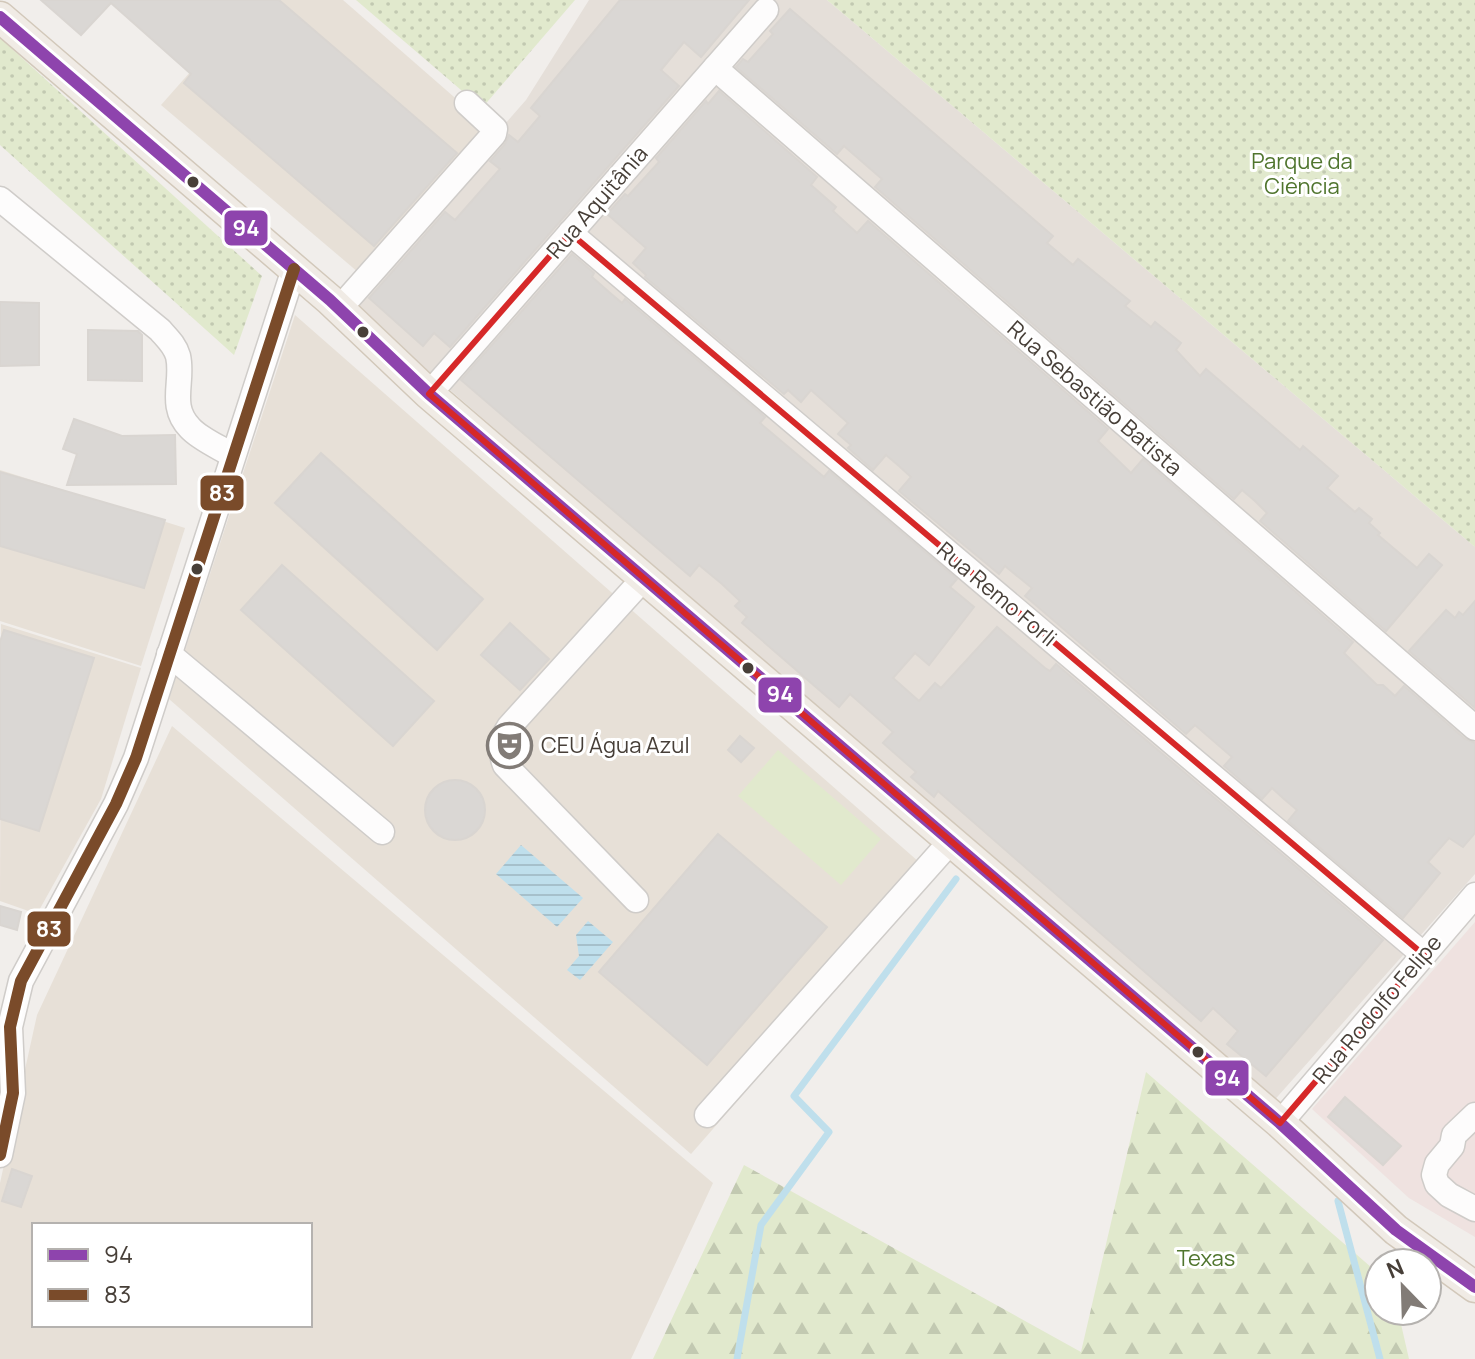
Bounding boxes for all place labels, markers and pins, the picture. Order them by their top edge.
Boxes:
unlabelled marker [185,174,201,190]
unlabelled marker [355,324,371,340]
unlabelled marker [189,561,205,577]
unlabelled marker [740,660,756,676]
theatre icon: CEU Água Azul [486,721,534,769]
place label: CEU Água Azul [541,730,690,760]
unlabelled marker [1190,1044,1206,1060]

